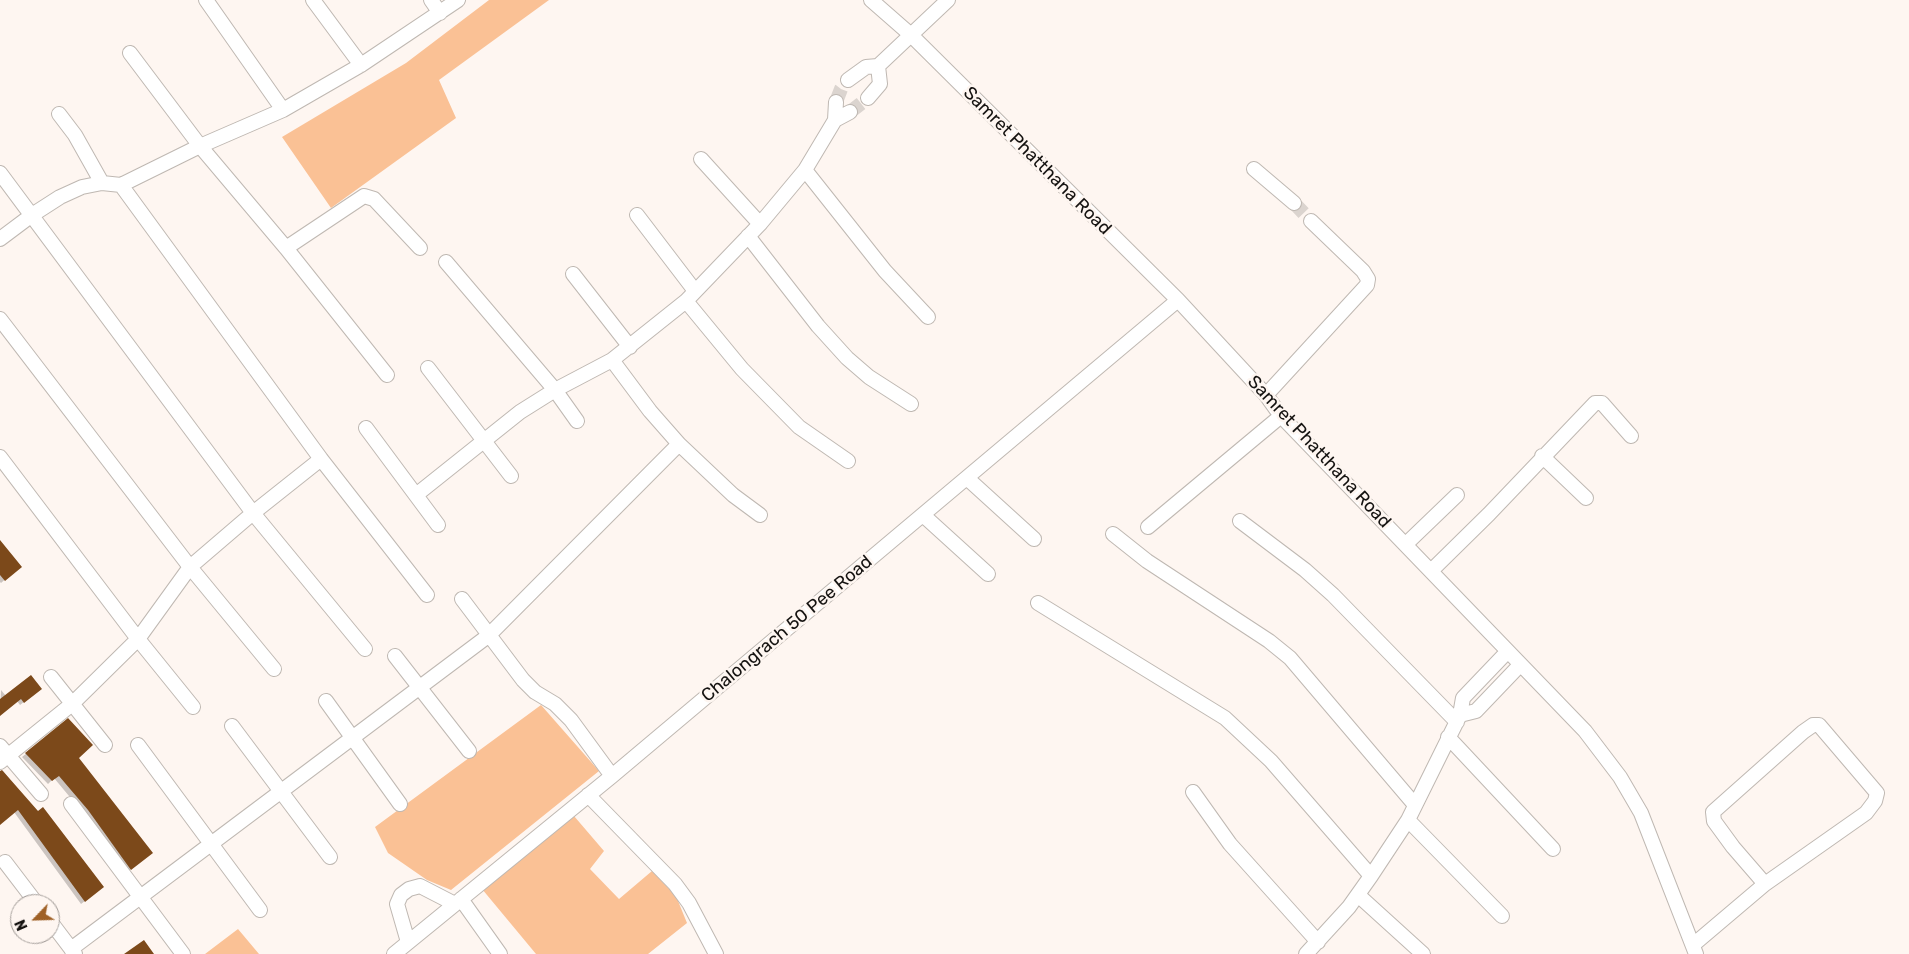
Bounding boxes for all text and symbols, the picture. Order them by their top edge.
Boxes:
street label: Samret Phatthana Road [958,82,1116,240]
street label: Samret Phatthana Road [1243,371,1395,533]
street label: Chalongrach 50 Pee Road [697,551,877,707]
north arrow [10,894,60,944]
text: N [12,917,32,933]

